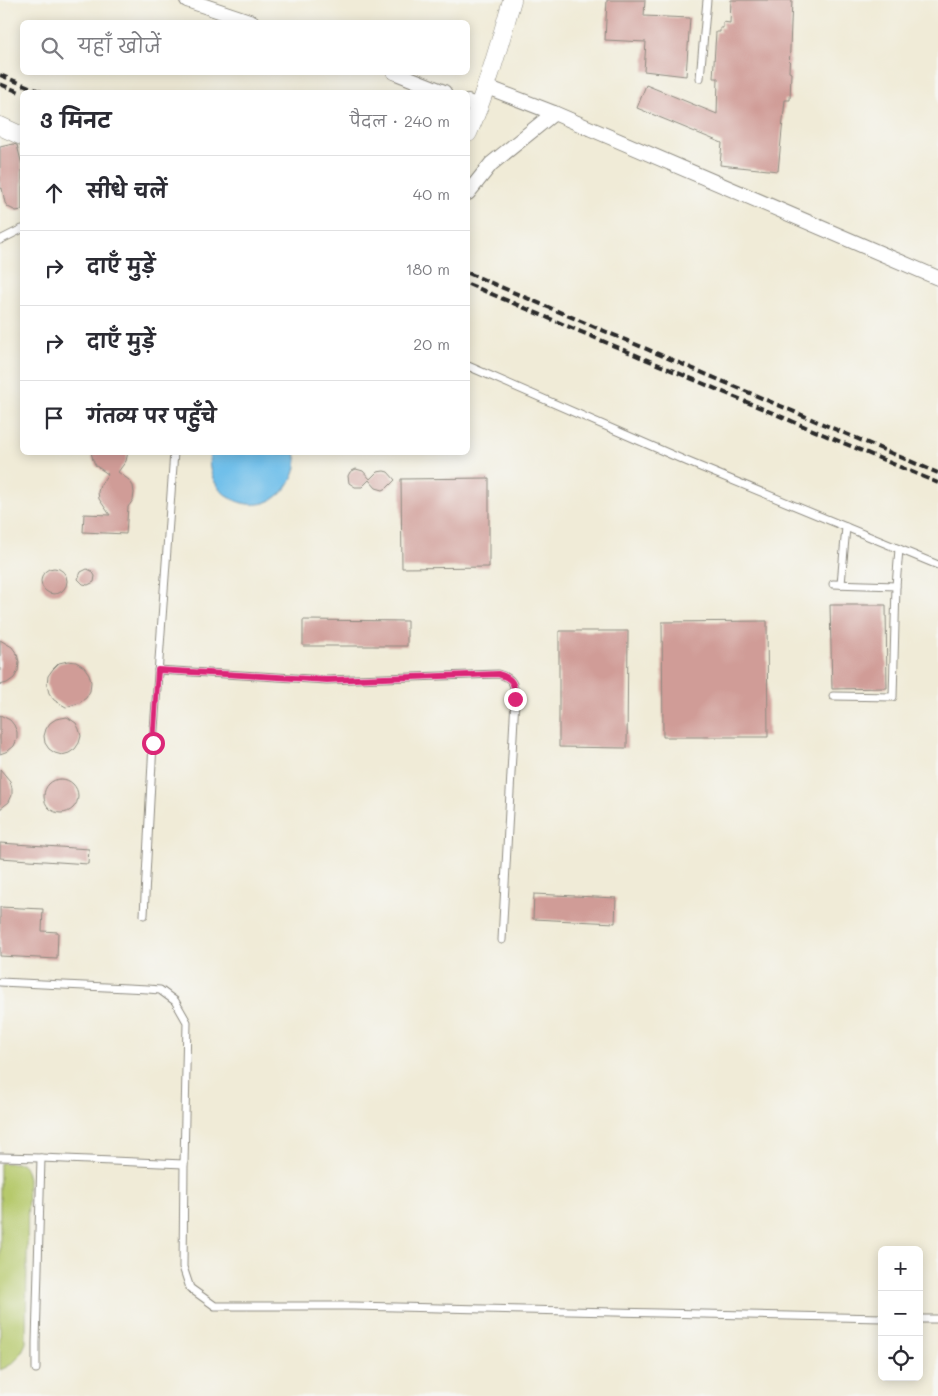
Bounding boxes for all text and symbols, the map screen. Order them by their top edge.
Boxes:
search box [20,20,470,75]
text: यहाँ खोजें [78,33,161,58]
icon: search [38,34,66,62]
text: 3 मिनट [40,106,111,133]
text: पैदल · 240 m [350,110,450,131]
text: सीधे चलें [87,178,167,203]
icon: ahead [40,179,68,207]
text: 40 m [413,183,450,204]
text: दाएँ मुड़ें [87,253,155,278]
icon: right [40,254,68,282]
text: 180 m [405,258,450,279]
text: दाएँ मुड़ें [87,328,155,353]
icon: right [40,329,68,357]
text: 20 m [413,333,450,354]
text: गंतव्य पर पहुँचे [87,403,216,428]
icon: arrive [40,404,68,432]
route end [504,688,527,711]
route start [142,732,165,755]
map controls [878,1246,923,1381]
button: + [878,1246,923,1291]
button: − [878,1291,923,1336]
button: locate [878,1336,923,1381]

